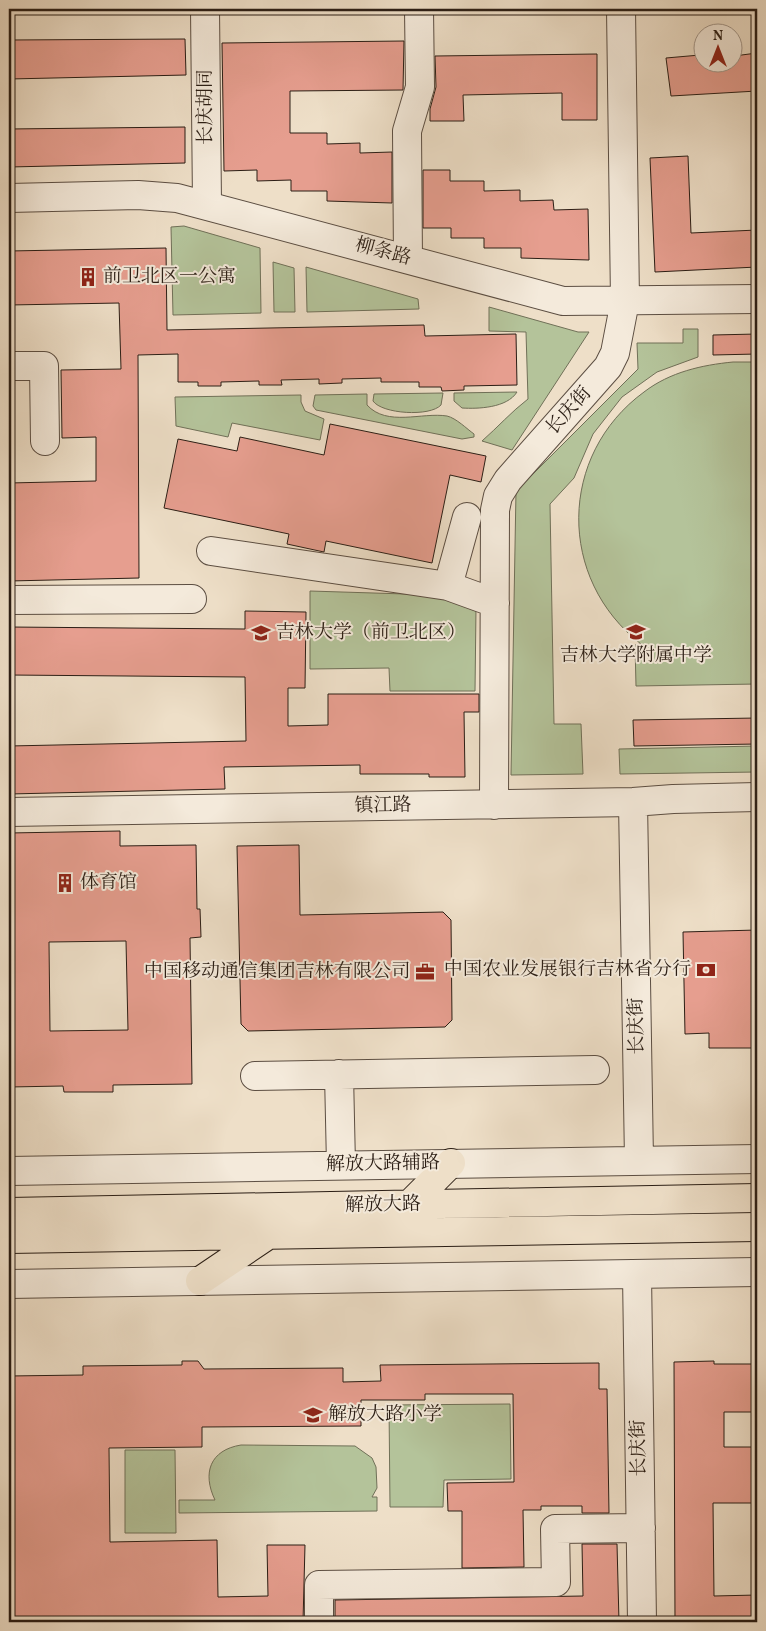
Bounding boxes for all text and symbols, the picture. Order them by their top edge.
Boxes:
north arrow [694,22,744,72]
text: N [713,27,723,46]
street label: 长庆胡同 [193,69,219,145]
street label: 柳条路 [352,232,414,272]
place label: 前卫北区一公寓 [103,264,236,290]
building icon: 前卫北区一公寓 [77,266,99,288]
street label: 长庆街 [540,381,598,441]
place label: 吉林大学（前卫北区） [276,620,466,646]
school or university icon: 吉林大学附属中学 [625,621,647,643]
school or university icon: 吉林大学（前卫北区） [250,622,272,644]
place label: 吉林大学附属中学 [560,643,712,669]
street label: 镇江路 [354,793,412,819]
place label: 体育馆 [80,870,137,896]
building icon: 体育馆 [54,872,76,894]
place label: 中国农业发展银行吉林省分行 [444,957,691,983]
place label: 中国移动通信集团吉林有限公司 [144,959,410,985]
bank icon: 中国农业发展银行吉林省分行 [695,959,717,981]
office icon: 中国移动通信集团吉林有限公司 [414,961,436,983]
street label: 长庆街 [624,997,650,1055]
street label: 解放大路辅路 [326,1150,440,1178]
street label: 解放大路 [345,1191,421,1219]
place label: 解放大路小学 [328,1402,442,1428]
school or university icon: 解放大路小学 [302,1404,324,1426]
street label: 长庆街 [626,1419,652,1477]

